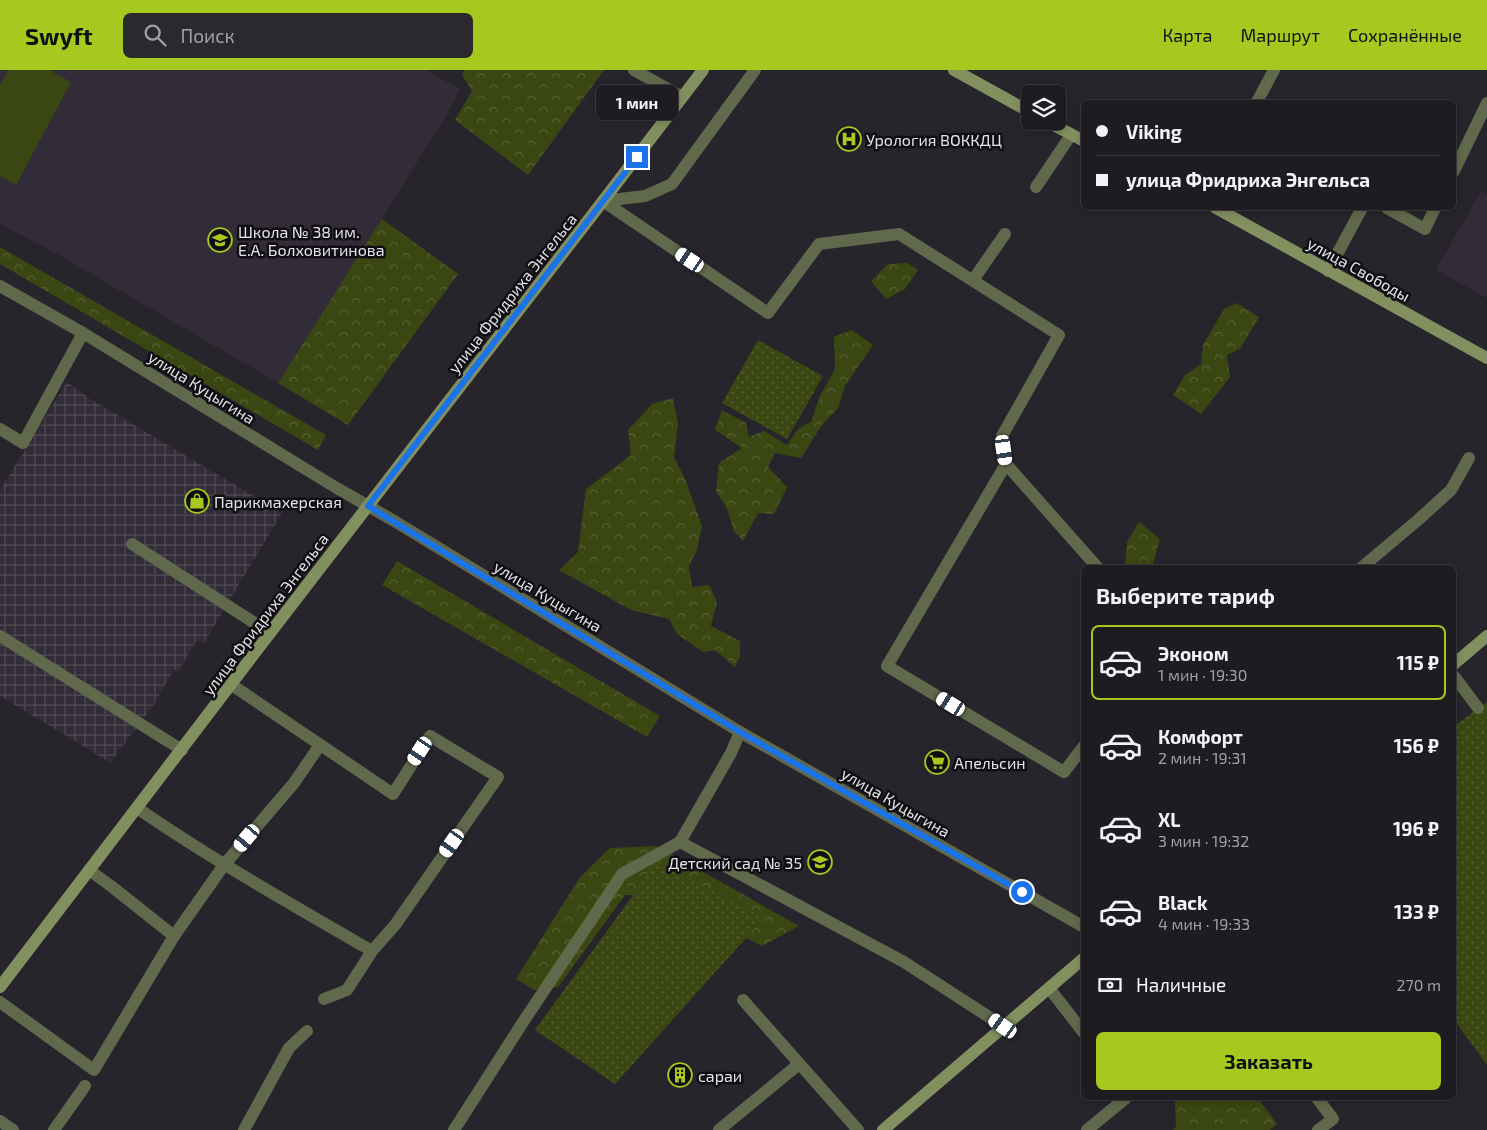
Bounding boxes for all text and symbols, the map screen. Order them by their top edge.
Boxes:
search box [123,13,473,58]
text: Swyft [25,21,93,50]
icon: search [141,21,169,49]
text: Поиск [181,24,235,47]
text: Карта [1162,24,1212,46]
text: Маршрут [1240,24,1320,46]
text: Сохранённые [1348,24,1462,46]
callout: 1 мин [596,84,678,119]
map controls [1021,85,1066,130]
button: layers [1021,85,1066,130]
text: 1 мин [616,93,658,112]
text: Viking [1126,120,1182,143]
hospital icon: Урология ВОККДЦ [836,126,862,152]
place label: Урология ВОККДЦ [866,130,1002,149]
route end [626,146,648,168]
text: улица Фридриха Энгельса [1126,168,1370,191]
street label: улица Фридриха Энгельса [444,209,581,377]
place label: Школа № 38 им. Е.А. Болховитинова [238,222,384,259]
school or university icon: Школа № 38 им. Е.А. Болховитинова [207,227,233,253]
street label: улица Свободы [1304,233,1414,306]
car [673,245,706,275]
street label: улица Куцыгина [145,347,259,428]
car [994,434,1013,466]
shop icon: Парикмахерская [184,488,210,514]
place label: Парикмахерская [214,492,342,511]
street label: улица Фридриха Энгельса [198,529,333,699]
street label: улица Куцыгина [490,556,605,636]
text: Выберите тариф [1096,582,1275,608]
icon: car [1098,640,1143,685]
text: Эконом [1158,642,1229,665]
text: 115 ₽ [1397,651,1439,674]
text: 1 мин · 19:30 [1158,665,1247,684]
car [934,690,967,718]
icon: car [1098,723,1143,768]
text: Комфорт [1158,725,1243,748]
car [405,734,434,768]
text: 156 ₽ [1394,734,1439,757]
text: 2 мин · 19:31 [1158,748,1247,767]
supermarket icon: Апельсин [924,749,950,775]
place label: Апельсин [954,753,1026,772]
street label: улица Куцыгина [838,763,954,842]
icon: car [1098,806,1143,851]
text: XL [1158,808,1180,831]
text: 196 ₽ [1393,817,1439,840]
car [231,822,262,854]
car [437,826,466,860]
text: 3 мин · 19:32 [1158,831,1249,850]
school or university icon: Детский сад № 35 [807,849,833,875]
place label: Детский сад № 35 [668,853,802,872]
route start [1011,881,1033,903]
icon: car [1098,889,1143,934]
text: Black [1158,891,1208,914]
text: 133 ₽ [1394,900,1439,923]
text: 4 мин · 19:33 [1158,914,1250,933]
icon: cash [1096,971,1124,999]
text: Наличные [1136,973,1226,996]
text: 270 m [1397,975,1441,994]
car [986,1011,1019,1041]
button: Заказать [1096,1032,1441,1090]
building icon: сараи [667,1062,693,1088]
place label: сараи [698,1066,742,1085]

